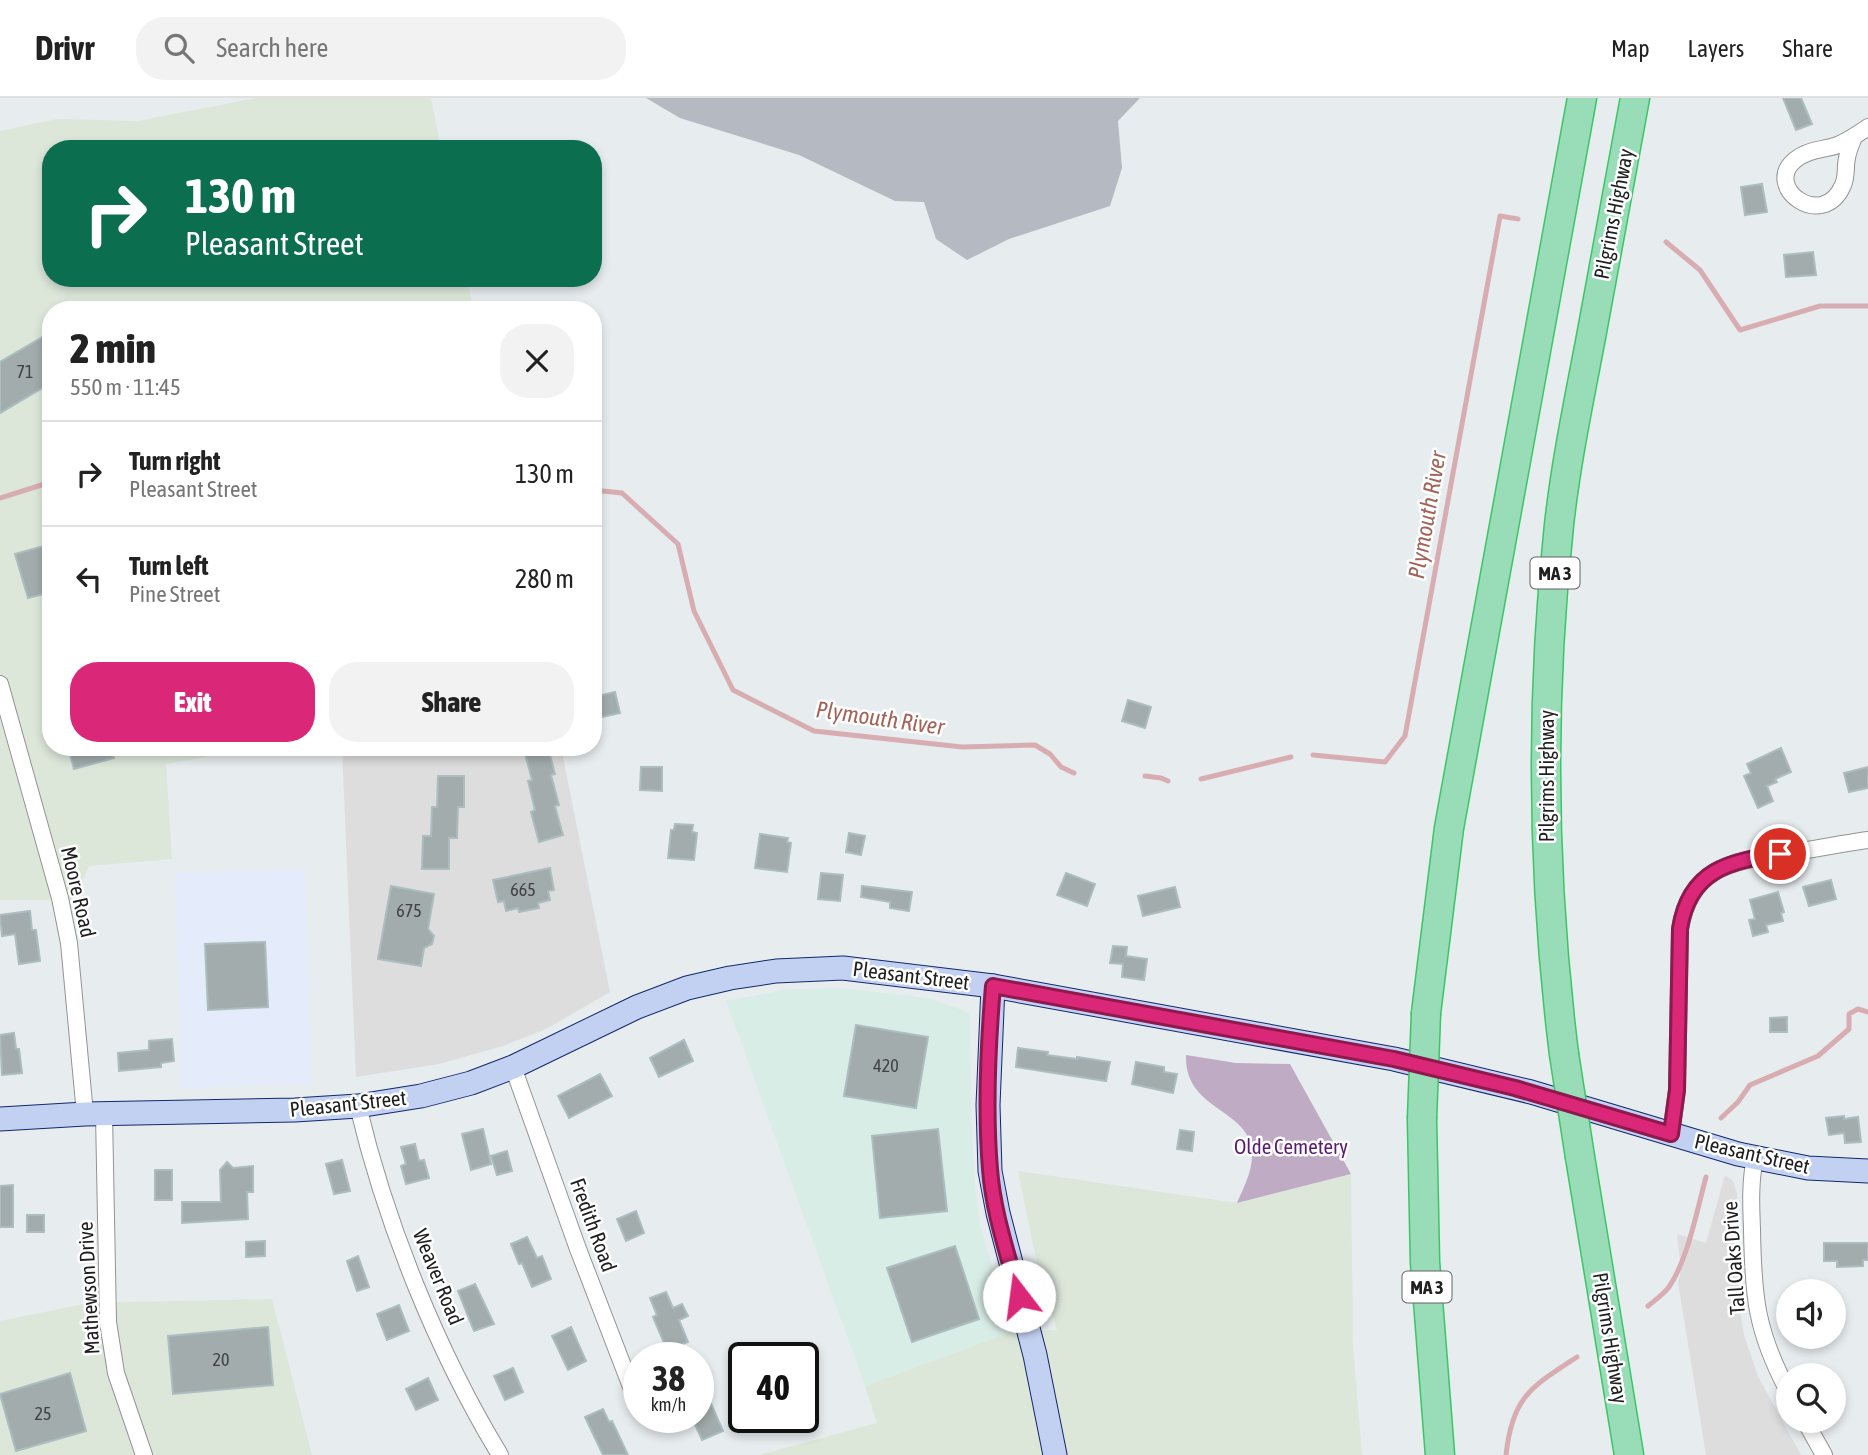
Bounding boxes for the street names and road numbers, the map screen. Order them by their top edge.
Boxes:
street label: Pilgrims Highway [1589,146,1637,281]
road number: MA 3 [1530,558,1580,588]
street label: Pilgrims Highway [1534,709,1558,842]
street label: Moore Road [57,844,101,940]
street label: Pleasant Street [851,956,971,994]
street label: Pleasant Street [288,1085,407,1121]
street label: Pleasant Street [1692,1128,1812,1178]
street label: Fredith Road [566,1175,622,1275]
street label: Tall Oaks Drive [1717,1200,1749,1316]
street label: Mathewson Drive [73,1221,103,1355]
street label: Weaver Road [409,1225,469,1328]
street label: Pilgrims Highway [1589,1271,1633,1405]
road number: MA 3 [1402,1272,1452,1302]

